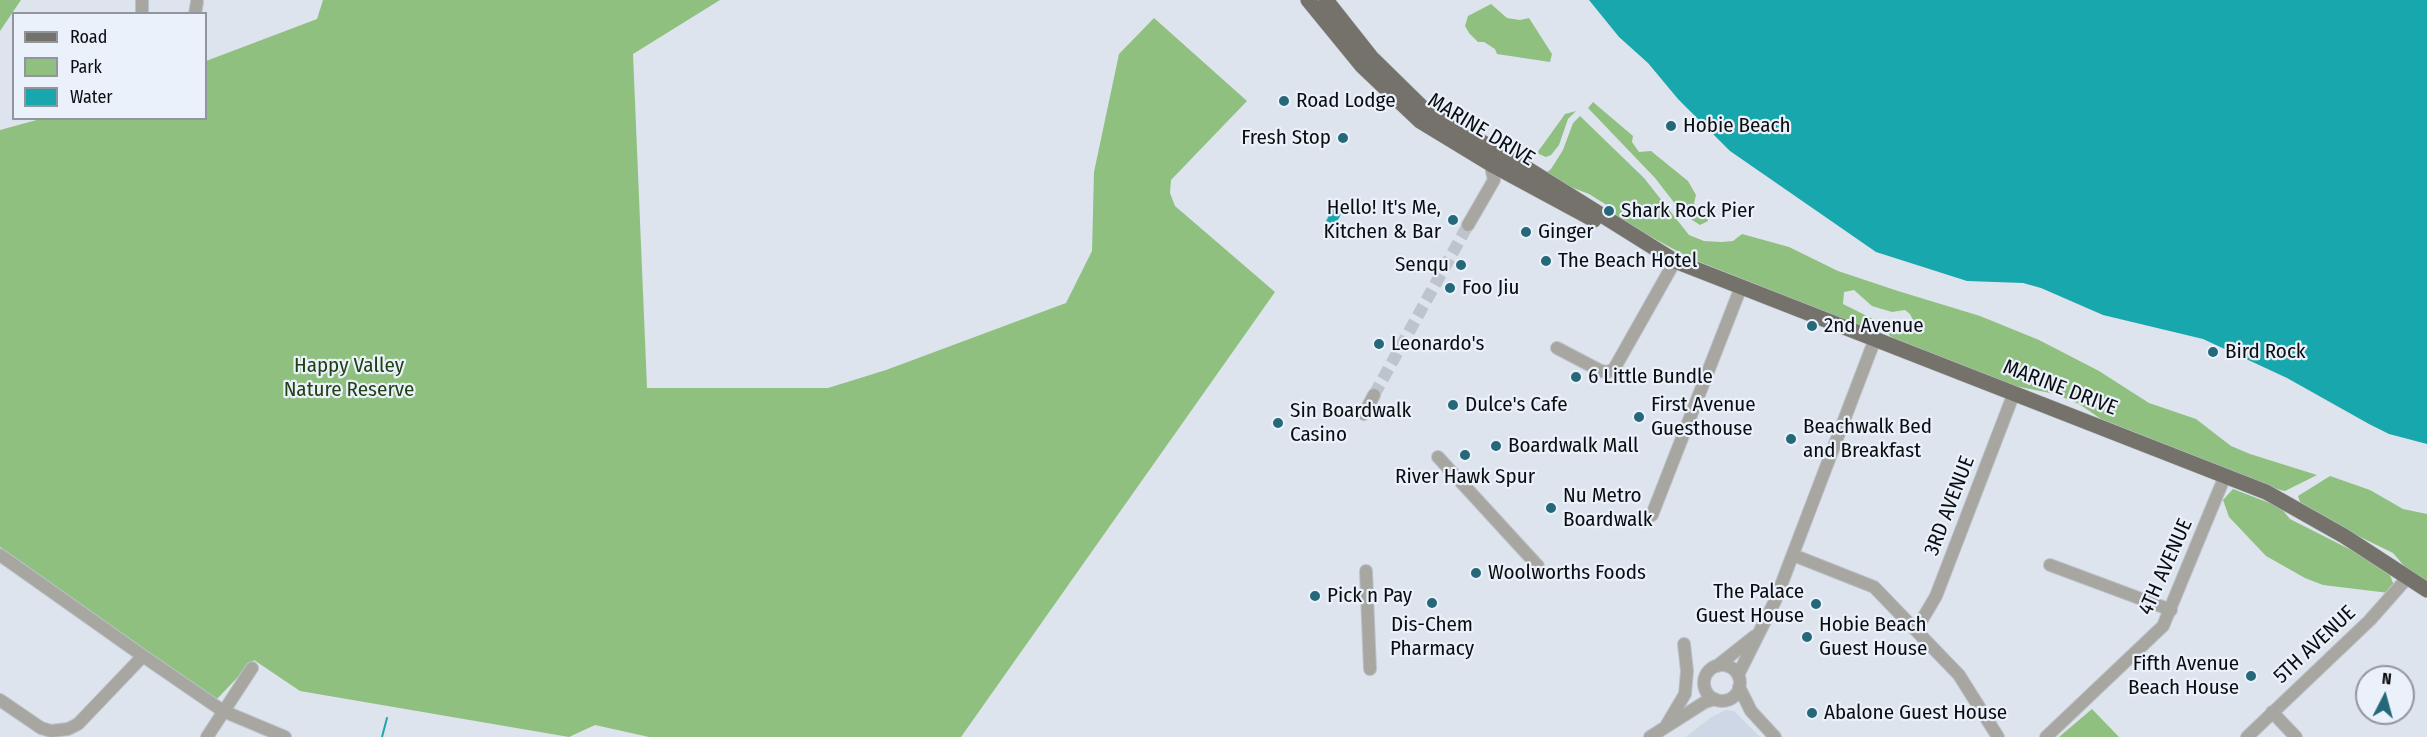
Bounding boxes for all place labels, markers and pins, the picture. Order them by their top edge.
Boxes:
place label: Road Lodge [1296,88,1396,114]
marker: Road Lodge [1277,94,1291,108]
place label: Hobie Beach [1683,113,1791,139]
marker: Hobie Beach [1664,119,1678,133]
place label: Fresh Stop [1241,125,1331,151]
marker: Fresh Stop [1336,131,1350,145]
place label: Hello! It's Me, Kitchen & Bar [1324,195,1441,245]
place label: Shark Rock Pier [1621,198,1755,224]
marker: Shark Rock Pier [1602,204,1616,218]
marker: Hello! It's Me, Kitchen & Bar [1446,213,1460,227]
place label: Ginger [1538,219,1594,245]
marker: Ginger [1519,225,1533,239]
place label: The Beach Hotel [1558,248,1697,274]
place label: Senqu [1395,252,1449,278]
marker: The Beach Hotel [1539,254,1553,268]
marker: Senqu [1454,258,1468,272]
place label: Foo Jiu [1462,275,1519,301]
marker: Foo Jiu [1443,281,1457,295]
place label: 2nd Avenue [1824,313,1924,339]
marker: 2nd Avenue [1805,319,1819,333]
place label: Leonardo's [1391,331,1484,357]
marker: Leonardo's [1372,337,1386,351]
place label: Bird Rock [2225,339,2306,365]
marker: Bird Rock [2206,345,2220,359]
place label: 6 Little Bundle [1588,364,1713,390]
marker: 6 Little Bundle [1569,370,1583,384]
place label: Dulce's Cafe [1465,392,1568,418]
place label: First Avenue Guesthouse [1651,392,1756,442]
place label: Sin Boardwalk Casino [1290,398,1411,448]
marker: Dulce's Cafe [1446,398,1460,412]
marker: First Avenue Guesthouse [1632,410,1646,424]
place label: Beachwalk Bed and Breakfast [1803,414,1932,464]
marker: Sin Boardwalk Casino [1271,416,1285,430]
marker: Beachwalk Bed and Breakfast [1784,432,1798,446]
place label: Boardwalk Mall [1508,433,1639,459]
marker: Boardwalk Mall [1489,439,1503,453]
marker: River Hawk Spur [1458,448,1472,462]
place label: River Hawk Spur [1395,464,1535,490]
place label: Nu Metro Boardwalk [1563,483,1653,533]
marker: Nu Metro Boardwalk [1544,501,1558,515]
place label: Woolworths Foods [1488,560,1646,586]
marker: Woolworths Foods [1469,566,1483,580]
place label: The Palace Guest House [1696,579,1804,629]
place label: Pick n Pay [1327,583,1412,609]
marker: Pick n Pay [1308,589,1322,603]
marker: Dis-Chem Pharmacy [1425,596,1439,610]
marker: The Palace Guest House [1809,597,1823,611]
place label: Dis-Chem Pharmacy [1390,612,1474,662]
place label: Hobie Beach Guest House [1819,612,1927,662]
marker: Hobie Beach Guest House [1800,630,1814,644]
place label: Fifth Avenue Beach House [2128,651,2239,701]
marker: Fifth Avenue Beach House [2244,669,2258,683]
place label: Abalone Guest House [1824,700,2007,726]
marker: Abalone Guest House [1805,706,1819,720]

